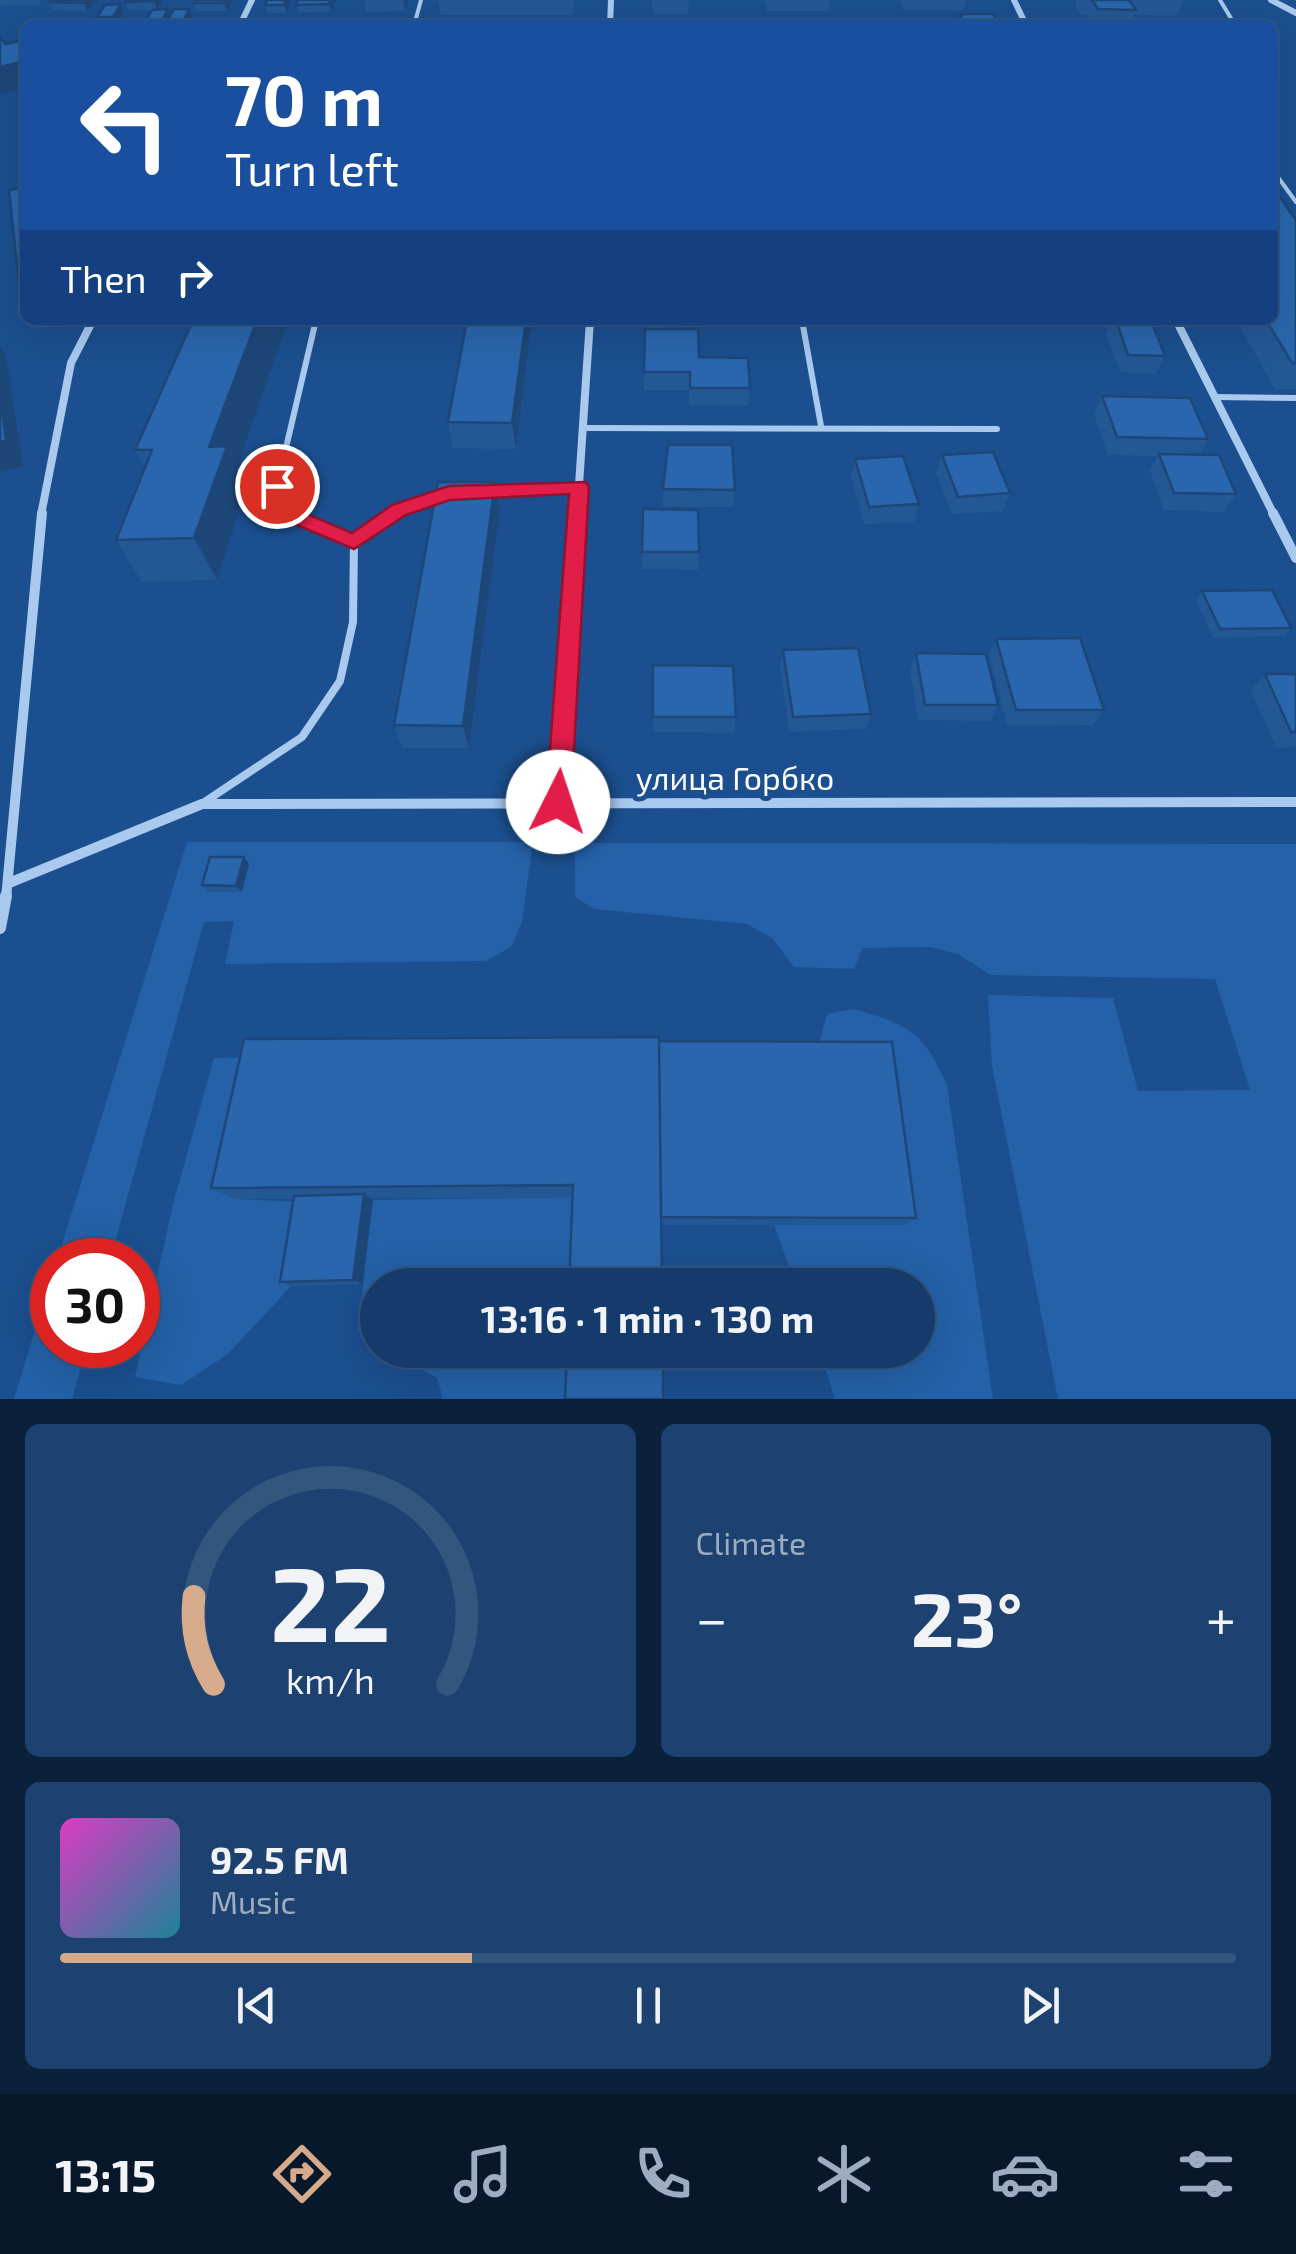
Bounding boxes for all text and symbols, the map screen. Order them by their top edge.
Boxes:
text: 70 m [225,56,383,140]
icon: left [60,60,190,190]
text: Turn left [225,141,399,195]
icon: right [167,250,222,305]
text: Then [60,255,147,301]
pin [235,444,320,529]
icon: arrive [250,459,305,514]
position arrow [506,750,610,854]
street label: улица Горбко [636,758,834,797]
speed limit sign: 30 [30,1238,160,1368]
text: 13:16 · 1 min · 130 m [481,1295,814,1341]
text: Climate [696,1523,806,1561]
text: 22 [270,1538,391,1663]
text: 23° [911,1572,1023,1662]
text: − [696,1584,728,1650]
text: + [1206,1584,1236,1650]
text: km/h [286,1658,375,1701]
text: 92.5 FM [210,1836,349,1882]
text: Music [210,1882,296,1920]
icon: previous [229,1978,284,2033]
icon: pause [621,1978,676,2033]
icon: next [1013,1978,1068,2033]
icon: directions [267,2139,337,2209]
icon: music [448,2139,518,2209]
icon: phone [628,2139,698,2209]
icon: climate [809,2139,879,2209]
icon: car [990,2139,1060,2209]
icon: filters [1171,2139,1241,2209]
text: 13:15 [55,2147,156,2201]

